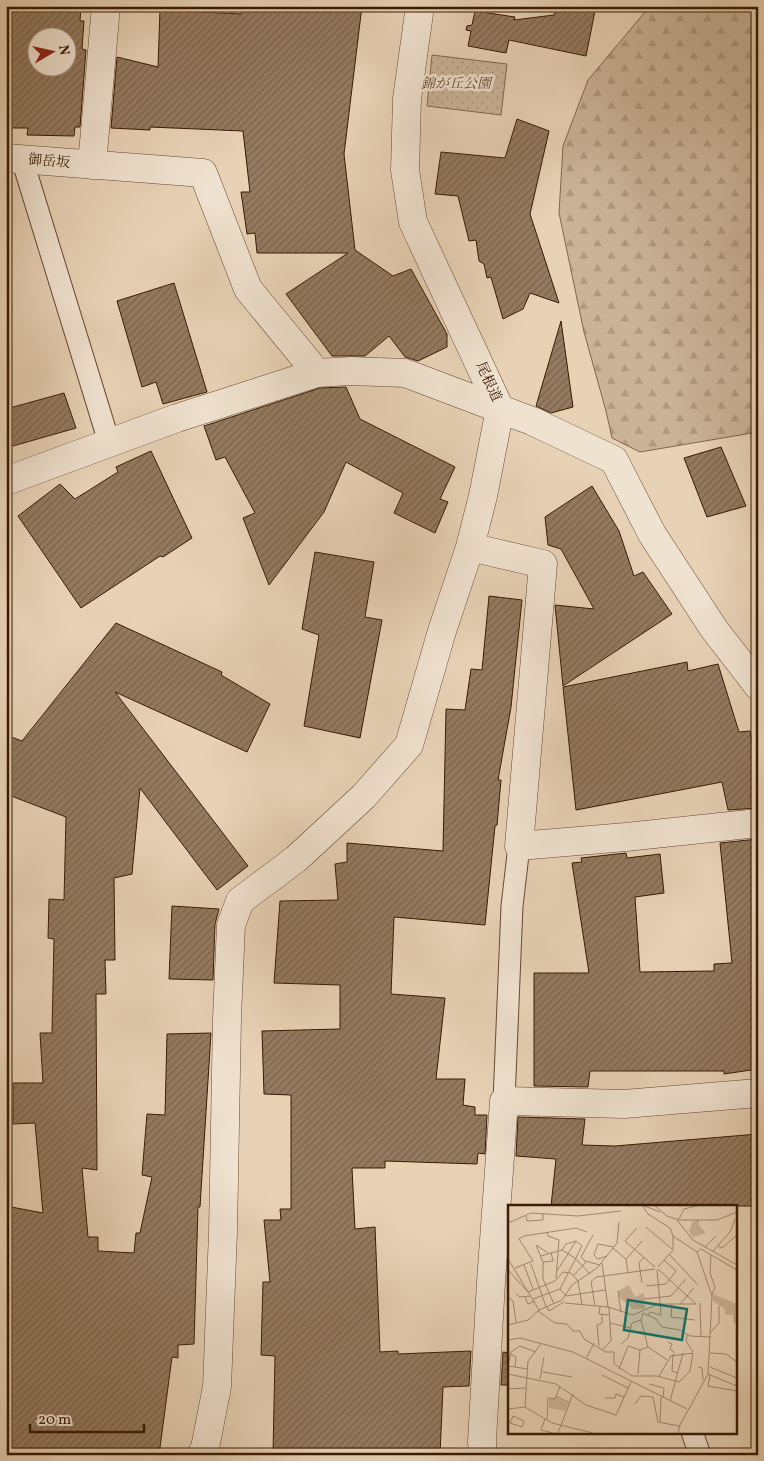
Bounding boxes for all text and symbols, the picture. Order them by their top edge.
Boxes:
north arrow [28,28,78,78]
text: N [53,44,74,57]
park label: 錦が丘公園 [421,75,493,94]
street label: 御岳坂 [27,151,71,173]
street label: 尾根道 [471,359,505,405]
inset map [508,1205,736,1434]
scale bar [30,1401,144,1433]
text: 20 m [38,1410,71,1431]

